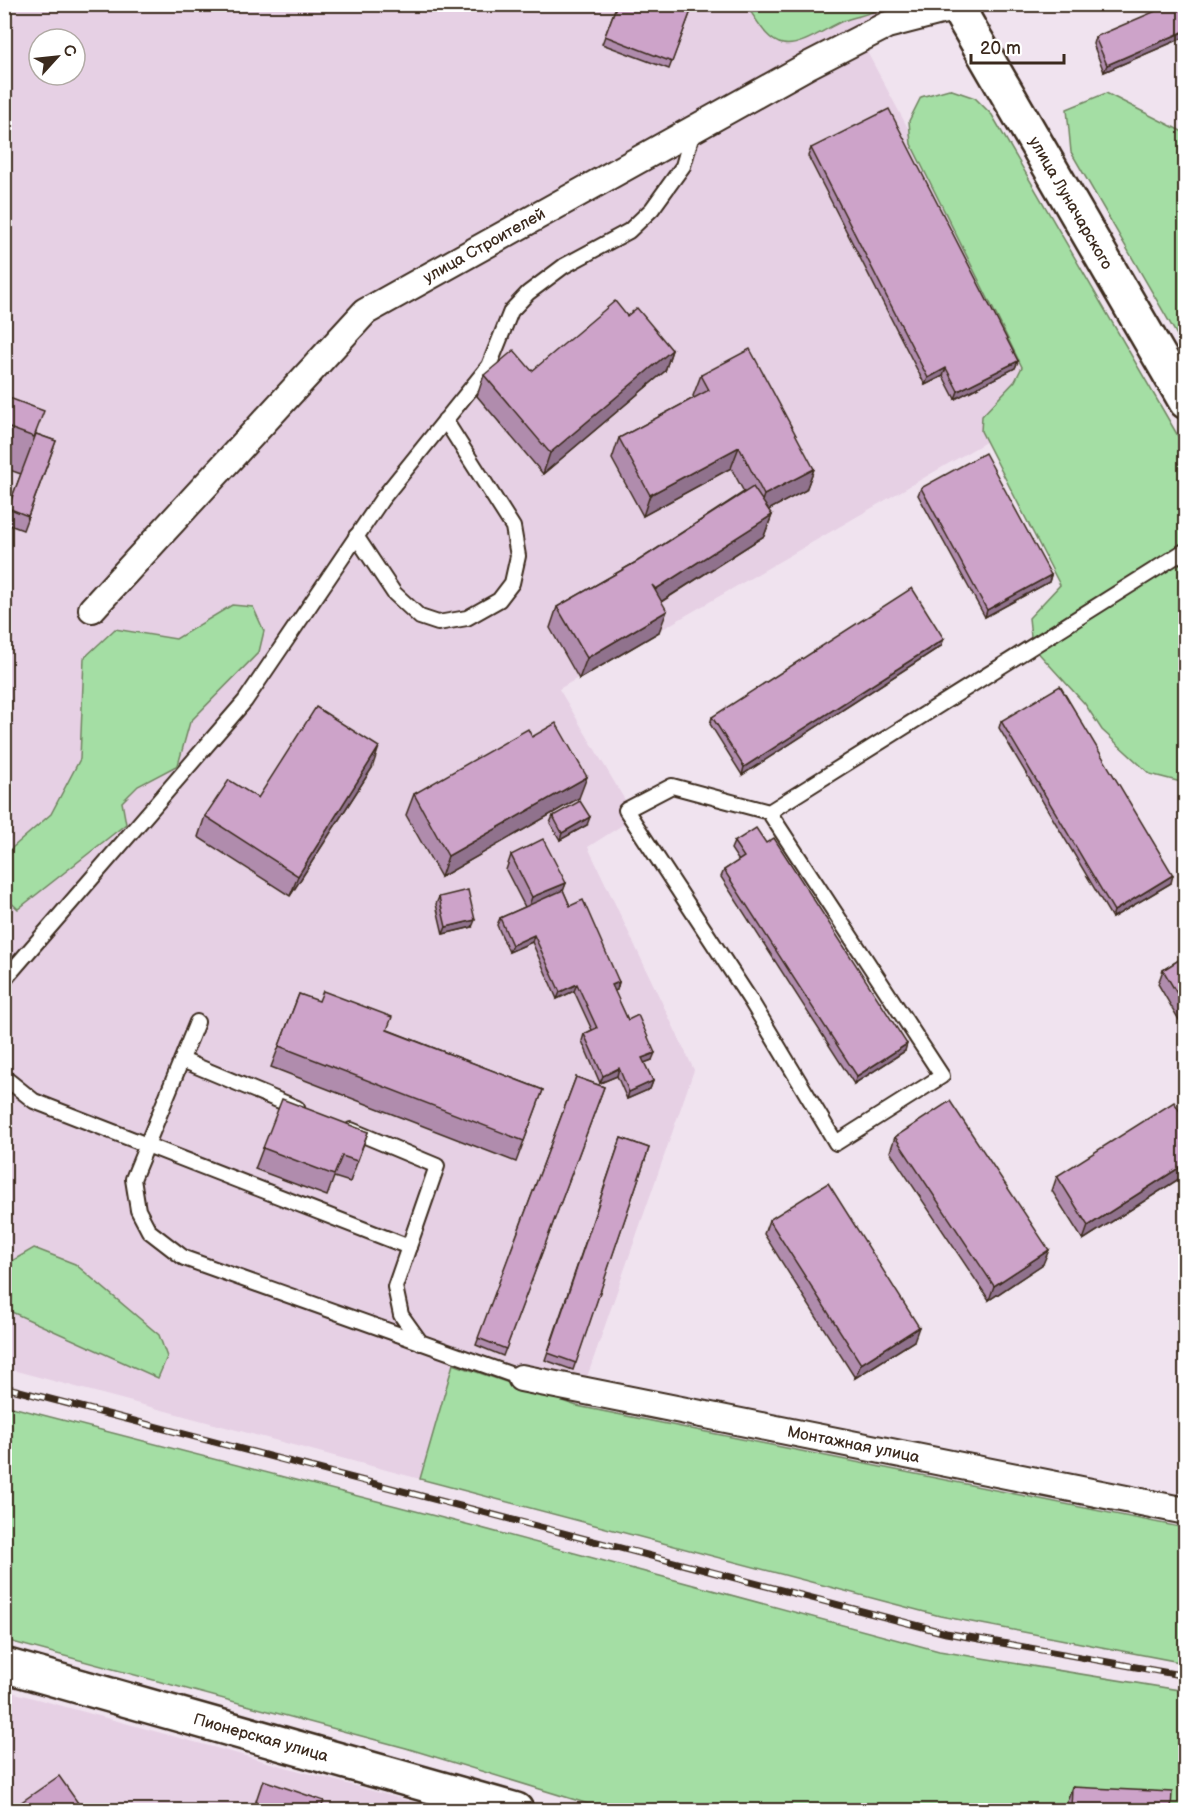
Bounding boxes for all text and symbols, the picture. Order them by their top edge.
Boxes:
north arrow [27,27,87,87]
scale bar [971,27,1064,65]
text: 20 m [980,38,1021,59]
text: С [58,42,80,60]
street label: улица Луначарского [1025,133,1117,273]
street label: улица Строителей [420,204,549,287]
street label: Монтажная улица [786,1422,922,1467]
street label: Пионерская улица [191,1710,331,1766]

